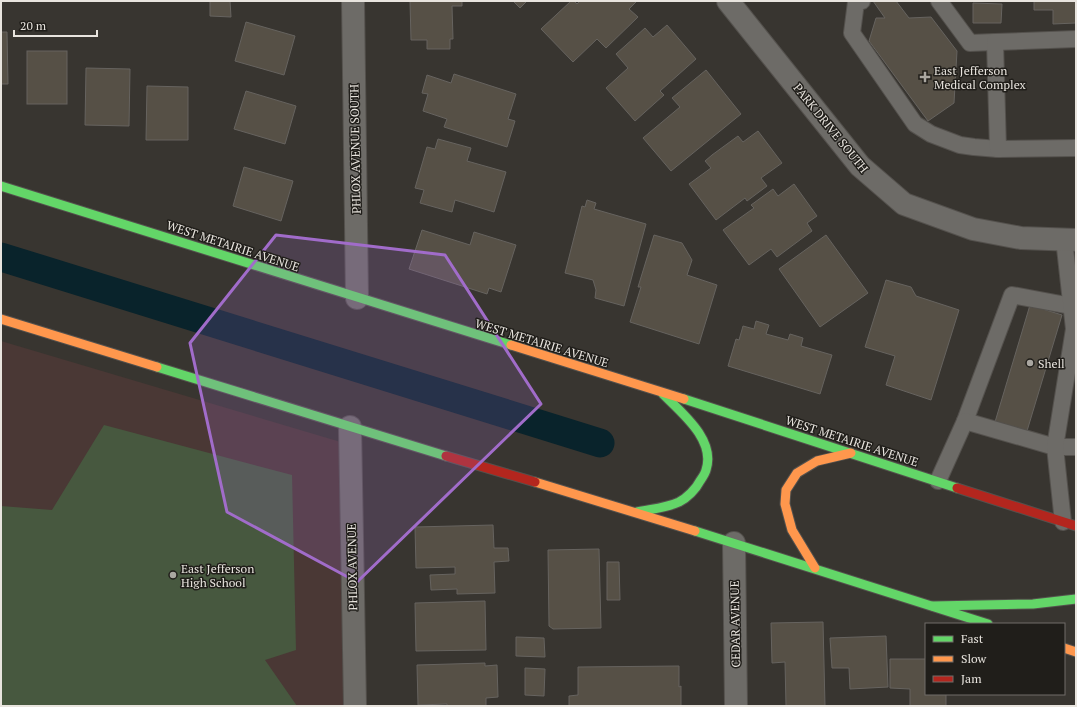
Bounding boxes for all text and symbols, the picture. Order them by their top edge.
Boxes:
scale bar [14,12,97,38]
text: 20 m [20,18,47,33]
place label: East Jefferson Medical Complex [934,63,1027,92]
marker: East Jefferson Medical Complex [919,71,931,83]
street label: PARK DRIVE SOUTH [790,80,872,176]
street label: PHLOX AVENUE SOUTH [346,84,364,214]
street label: WEST METAIRIE AVENUE [165,217,301,275]
street label: WEST METAIRIE AVENUE [473,316,611,370]
place label: Shell [1038,356,1065,371]
marker: Shell [1025,358,1035,368]
street label: WEST METAIRIE AVENUE [784,412,920,470]
street label: PHLOX AVENUE [344,523,360,611]
place label: East Jefferson High School [181,561,254,590]
marker: East Jefferson High School [168,570,178,580]
street label: CEDAR AVENUE [727,580,743,668]
legend [925,623,1065,695]
text: Fast [961,631,984,646]
text: Slow [961,651,987,666]
text: Jam [961,671,982,686]

